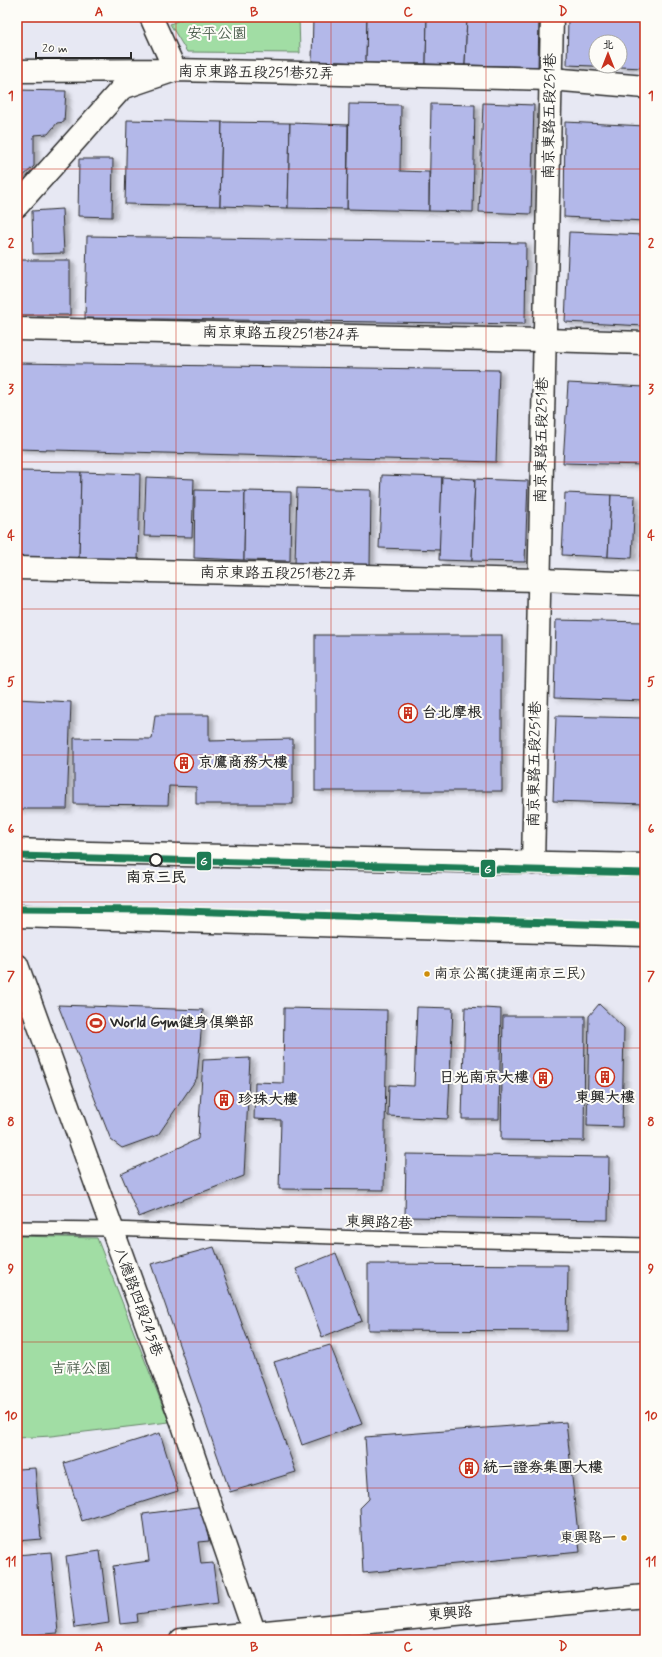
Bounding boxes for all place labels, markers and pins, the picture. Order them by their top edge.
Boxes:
building icon: 台北摩根 [397,702,419,724]
place label: 台北摩根 [422,703,482,723]
building icon: 京鷹商務大樓 [173,752,195,774]
place label: 京鷹商務大樓 [198,753,288,773]
marker: 南京三民 [149,853,163,867]
place label: 南京三民 [126,868,186,888]
place label: 南京公寓(捷運南京三民) [434,965,585,983]
marker: 南京公寓(捷運南京三民) [422,969,432,979]
sports icon: World Gym健身俱樂部 [85,1012,107,1034]
place label: World Gym健身俱樂部 [109,1013,254,1033]
building icon: 東興大樓 [594,1066,616,1088]
building icon: 日光南京大樓 [532,1067,554,1089]
place label: 日光南京大樓 [439,1068,529,1088]
place label: 東興大樓 [575,1088,635,1108]
building icon: 珍珠大樓 [213,1089,235,1111]
place label: 珍珠大樓 [238,1090,298,1110]
building icon: 統一證券集團大樓 [458,1457,480,1479]
place label: 統一證券集團大樓 [483,1458,603,1478]
place label: 東興路一 [560,1529,616,1547]
marker: 東興路一 [619,1533,629,1543]

